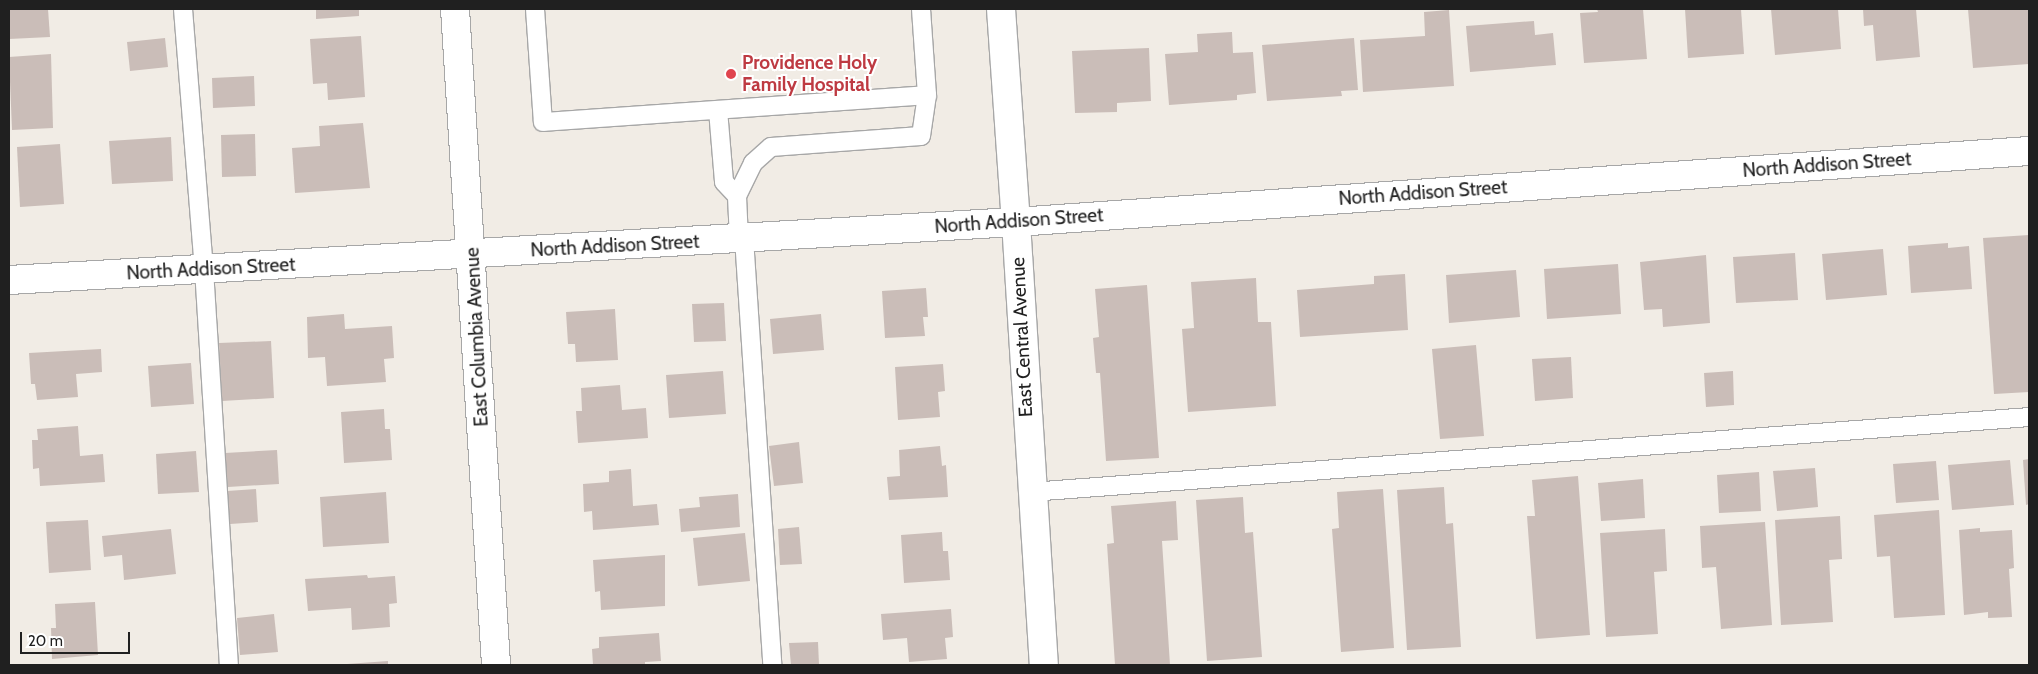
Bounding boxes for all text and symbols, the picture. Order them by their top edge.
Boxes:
place label: Providence Holy Family Hospital [742,52,877,96]
marker: Providence Holy Family Hospital [724,67,738,81]
street label: North Addison Street [1742,148,1912,182]
street label: North Addison Street [1338,176,1508,210]
street label: North Addison Street [934,204,1104,238]
street label: North Addison Street [530,230,700,262]
street label: East Columbia Avenue [461,247,493,427]
street label: North Addison Street [126,253,296,285]
street label: East Central Avenue [1006,256,1038,418]
scale bar [22,622,132,654]
text: 20 m [28,632,63,650]

